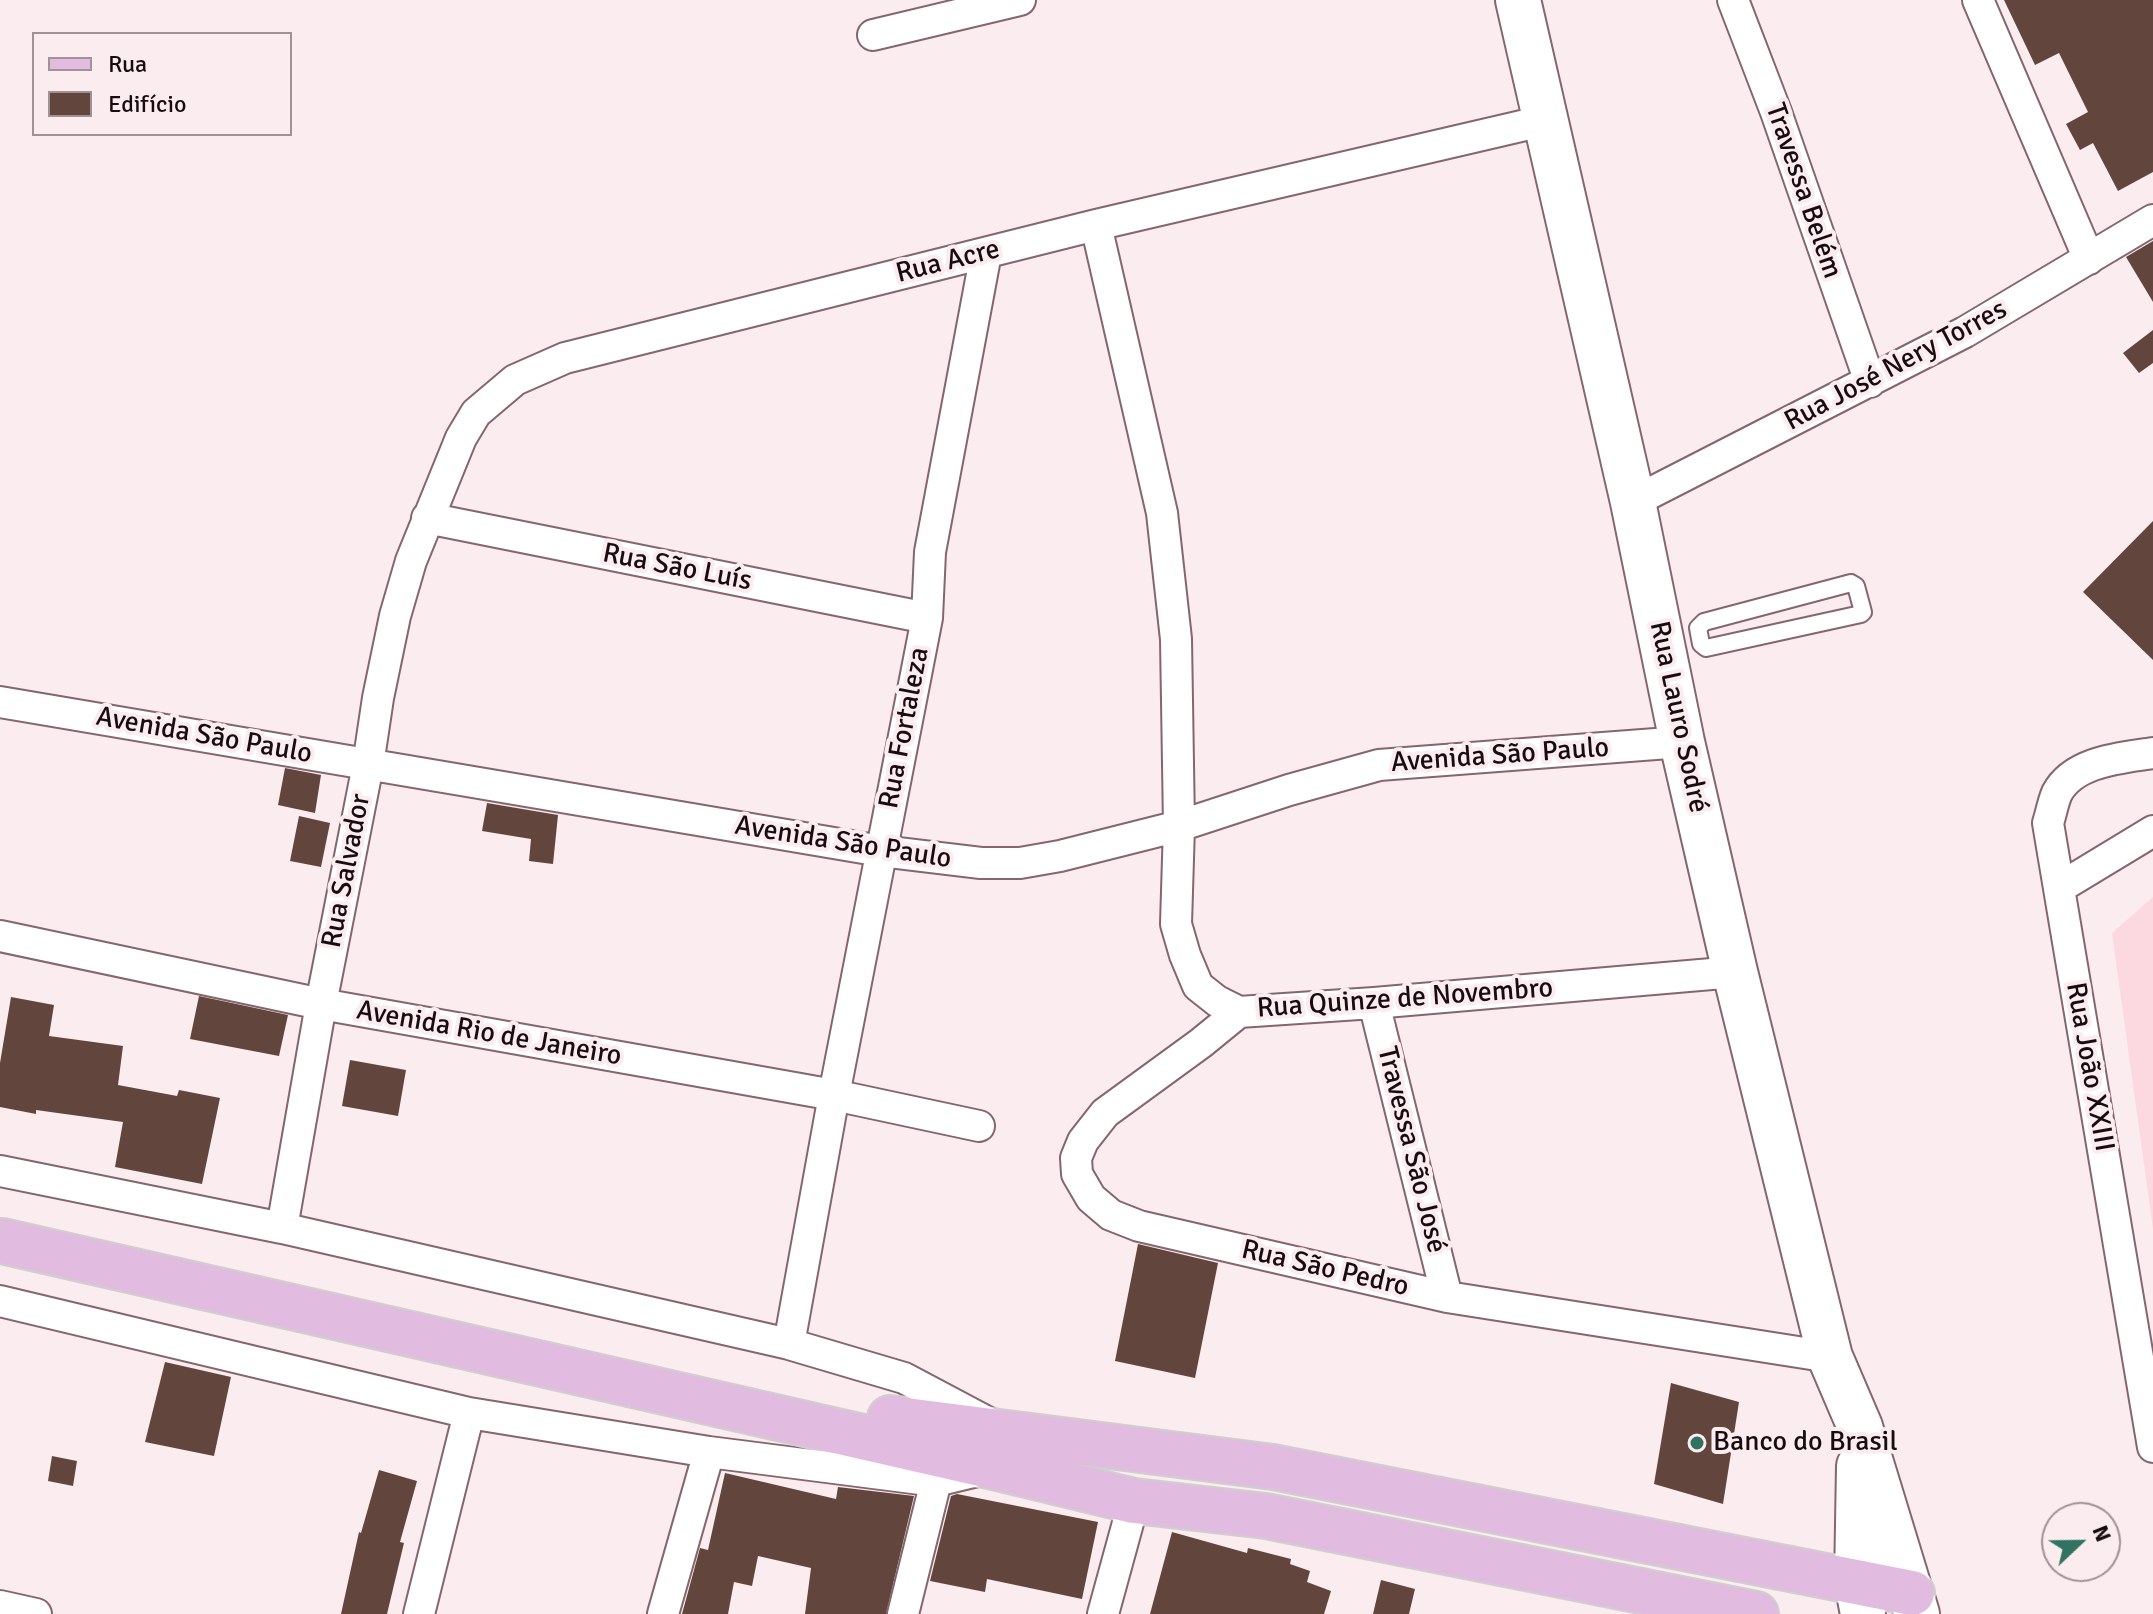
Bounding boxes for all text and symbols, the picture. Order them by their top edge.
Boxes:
legend [32,32,292,136]
text: Rua [108,49,147,79]
text: Edifício [108,89,186,119]
street label: Travessa Belém [1757,99,1849,283]
street label: Rua Acre [893,233,1003,291]
street label: Rua José Nery Torres [1779,293,2013,439]
street label: Rua São Luís [600,537,754,599]
street label: Rua Lauro Sodré [1641,618,1715,816]
street label: Rua Fortaleza [873,644,937,812]
street label: Avenida São Paulo [93,700,315,772]
street label: Avenida São Paulo [1390,732,1610,780]
street label: Rua Salvador [316,791,378,951]
street label: Avenida São Paulo [732,809,954,877]
street label: Rua Quinze de Novembro [1256,972,1554,1026]
street label: Rua João XXIII [2058,980,2120,1154]
street label: Avenida Rio de Janeiro [354,994,624,1074]
street label: Travessa São José [1369,1043,1453,1257]
street label: Rua São Pedro [1238,1233,1412,1305]
place label: Banco do Brasil [1713,1426,1898,1460]
marker: Banco do Brasil [1688,1434,1706,1452]
north arrow [2041,1502,2121,1582]
text: N [2086,1521,2117,1546]

